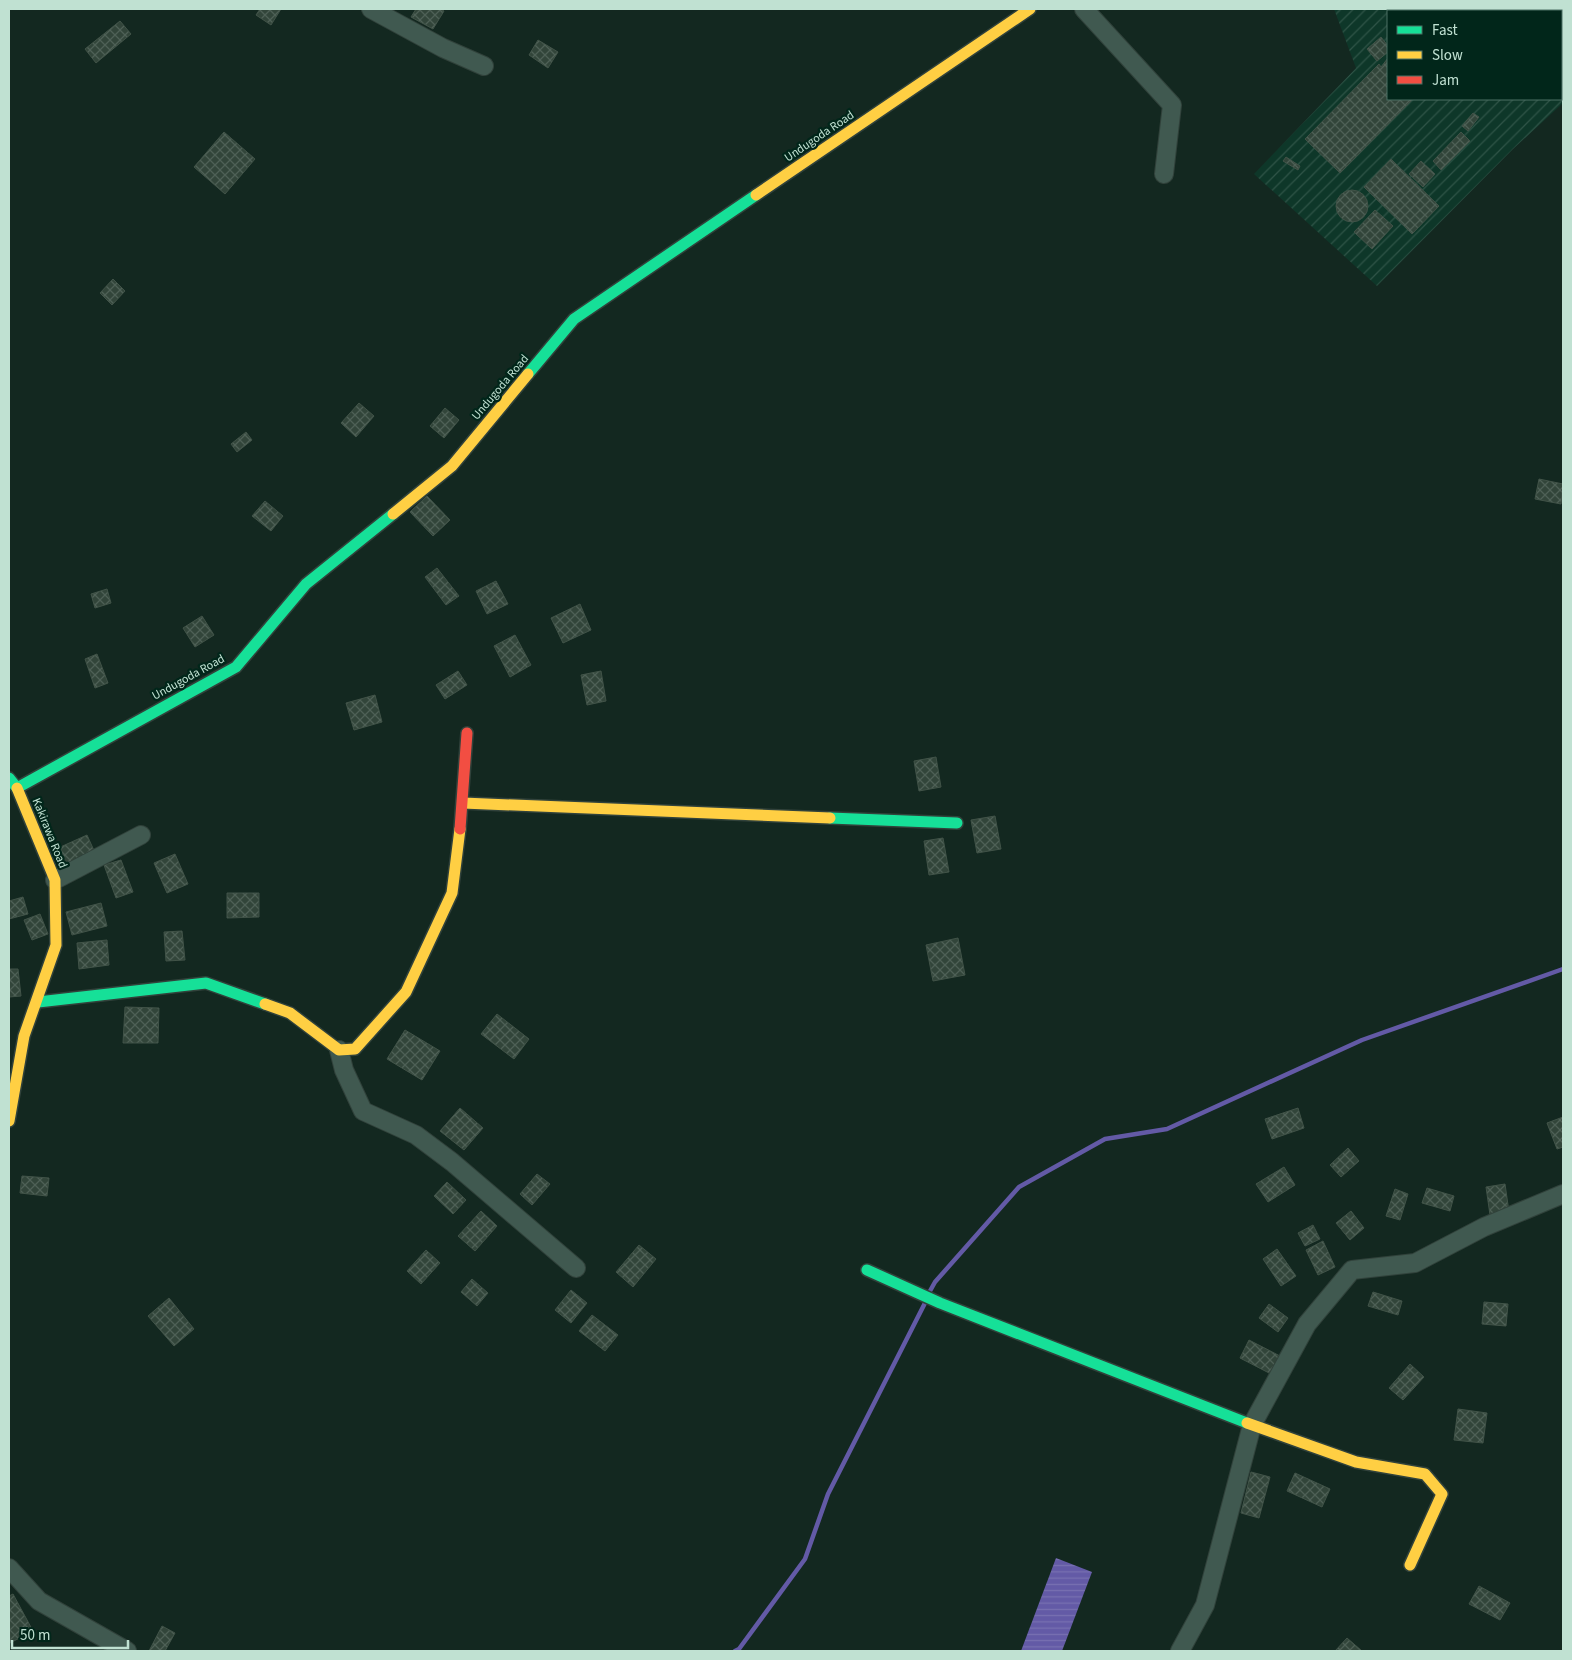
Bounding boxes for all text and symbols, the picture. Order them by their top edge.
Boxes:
legend [1387,10,1562,100]
text: Fast [1432,20,1458,41]
text: Slow [1432,45,1463,66]
text: Jam [1432,70,1459,91]
street label: Undugoda Road [781,107,858,166]
street label: Undugoda Road [468,351,533,424]
street label: Undugoda Road [149,650,228,704]
street label: Kakirawa Road [28,795,71,871]
scale bar [12,1618,129,1650]
text: 50 m [20,1625,50,1646]

